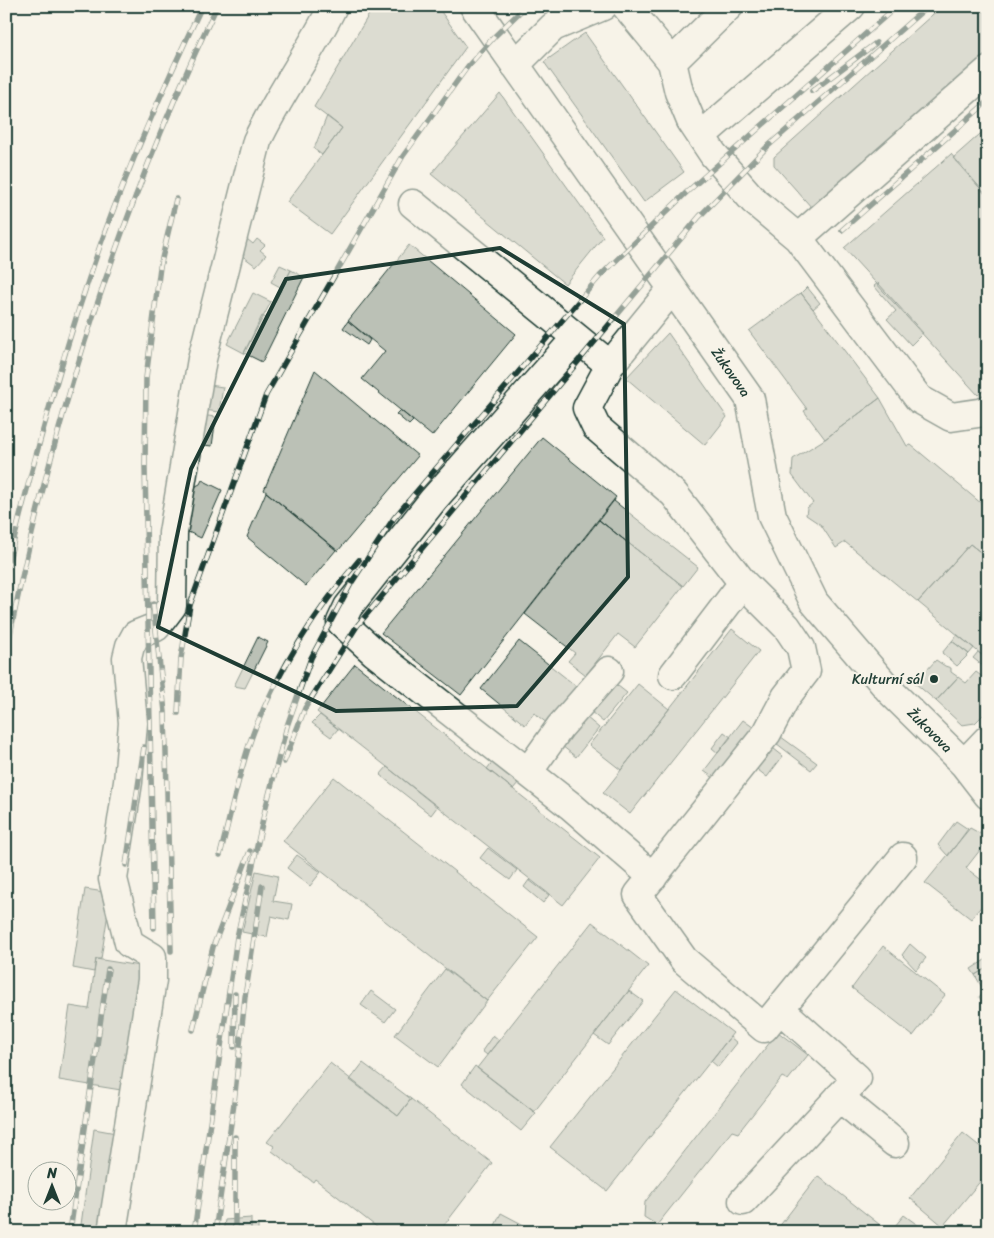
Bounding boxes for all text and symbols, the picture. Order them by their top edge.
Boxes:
street label: Žukovova [704,342,757,403]
place label: Kulturní sál [852,667,925,692]
marker: Kulturní sál [928,673,940,685]
street label: Žukovova [901,701,959,759]
north arrow [28,1160,78,1210]
text: N [46,1161,57,1186]

